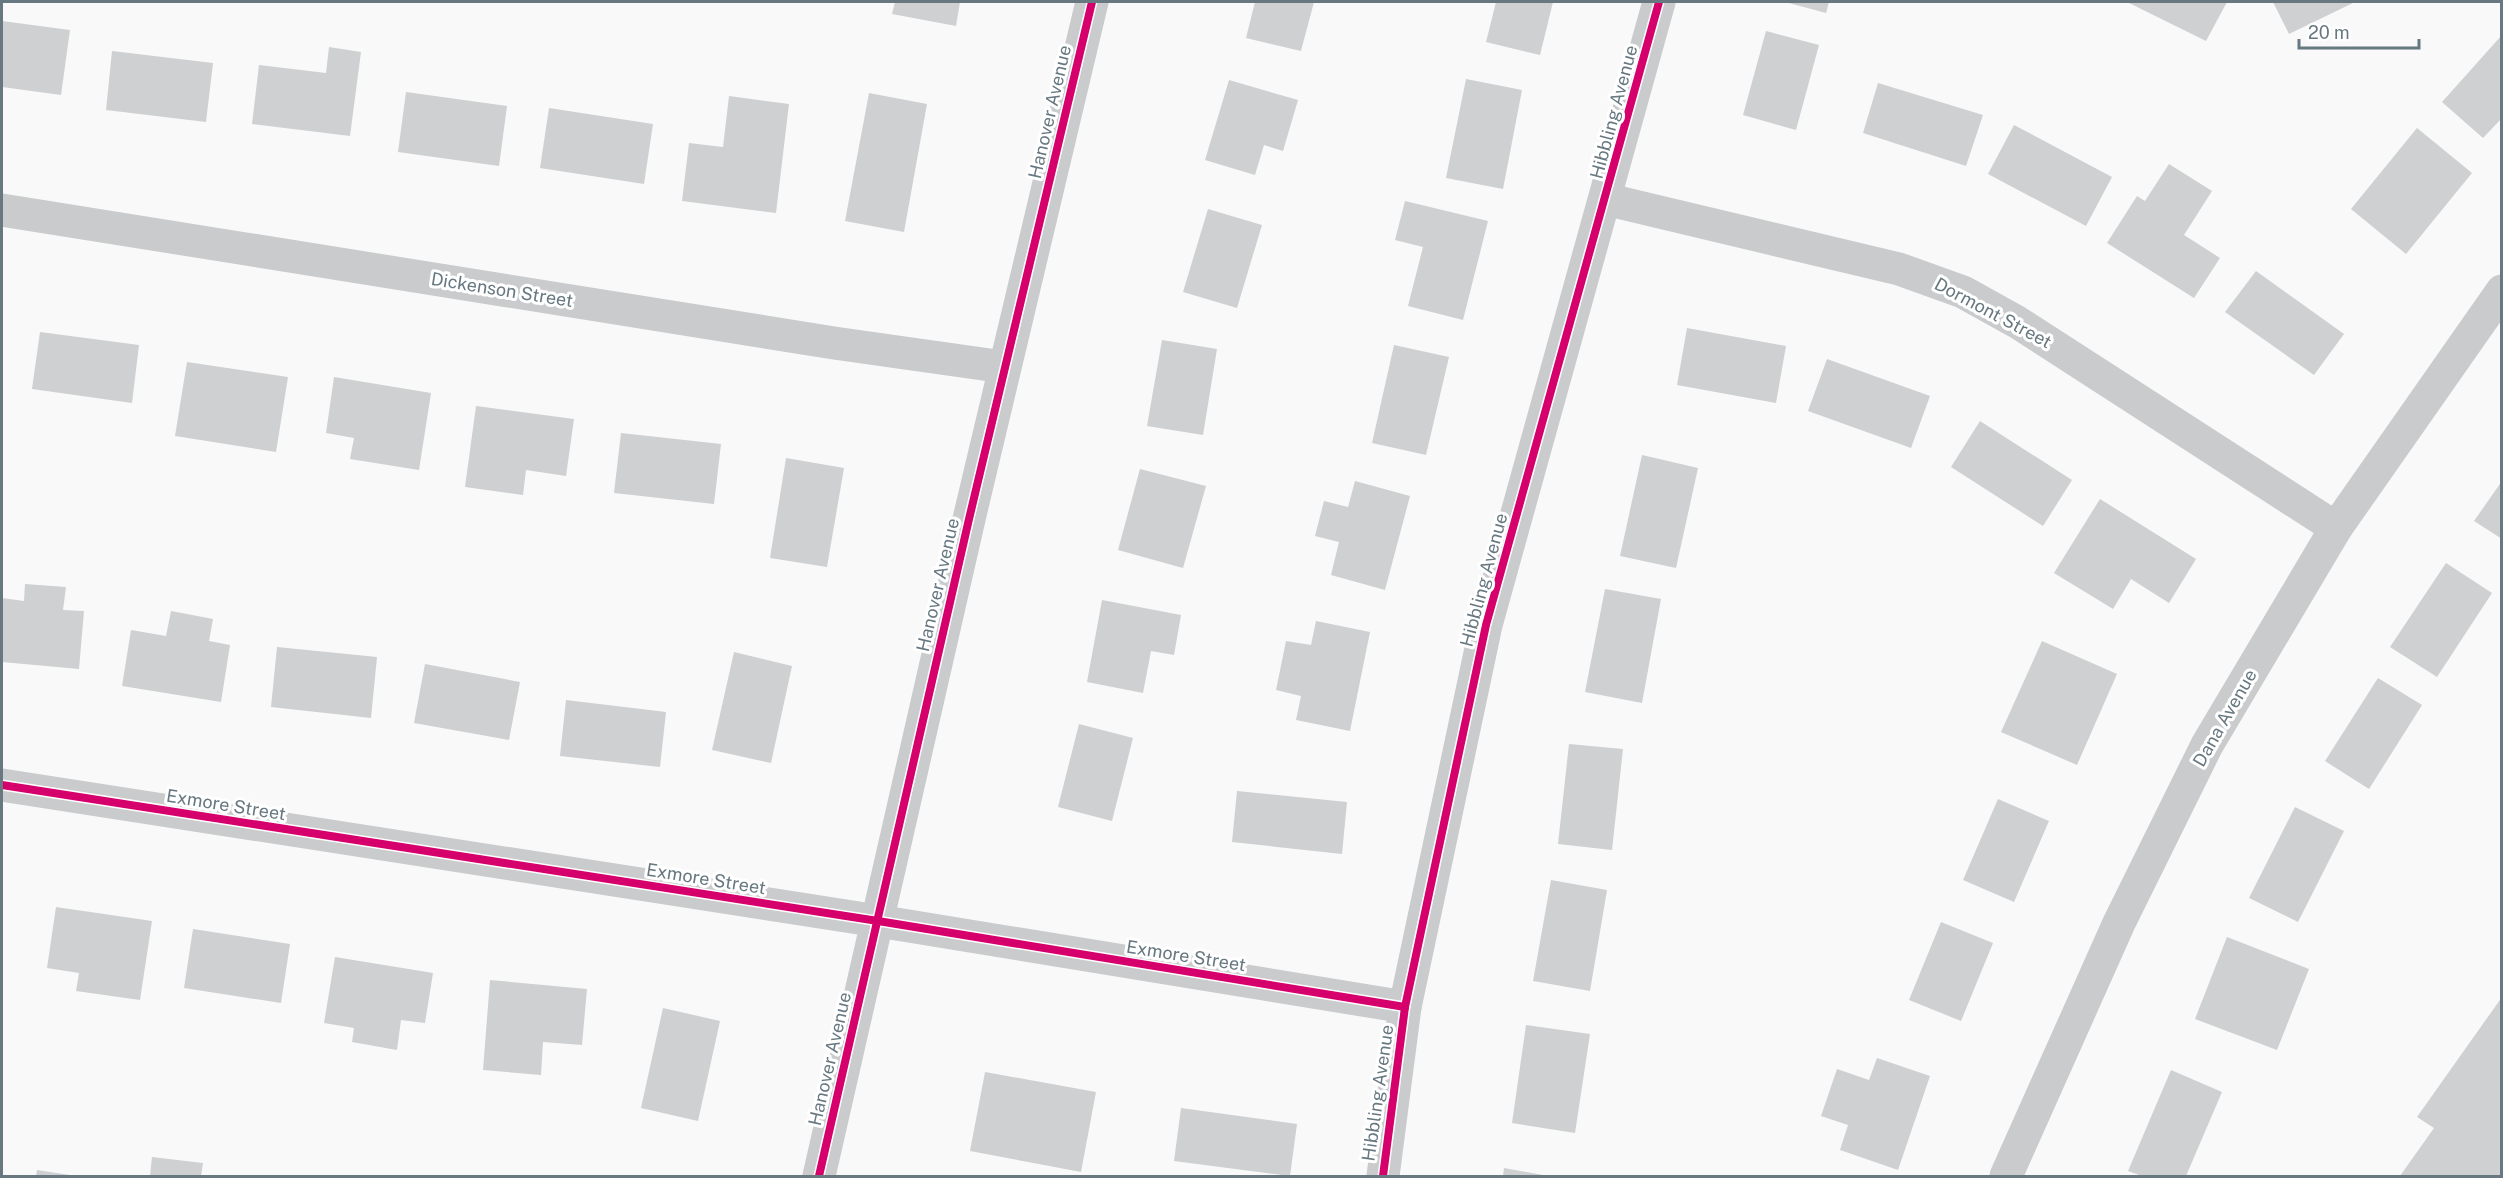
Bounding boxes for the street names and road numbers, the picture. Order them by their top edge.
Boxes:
street label: Hanover Avenue [1024,43,1075,181]
street label: Hibbling Avenue [1586,43,1641,181]
street label: Dickenson Street [430,268,575,311]
street label: Dormont Street [1931,273,2055,352]
street label: Hibbling Avenue [1456,511,1511,649]
street label: Hanover Avenue [912,516,963,654]
street label: Dana Avenue [2188,665,2261,770]
street label: Exmore Street [165,785,287,824]
street label: Exmore Street [645,859,767,898]
street label: Exmore Street [1125,936,1247,975]
street label: Hanover Avenue [804,990,855,1128]
street label: Hibbling Avenue [1358,1023,1397,1163]

